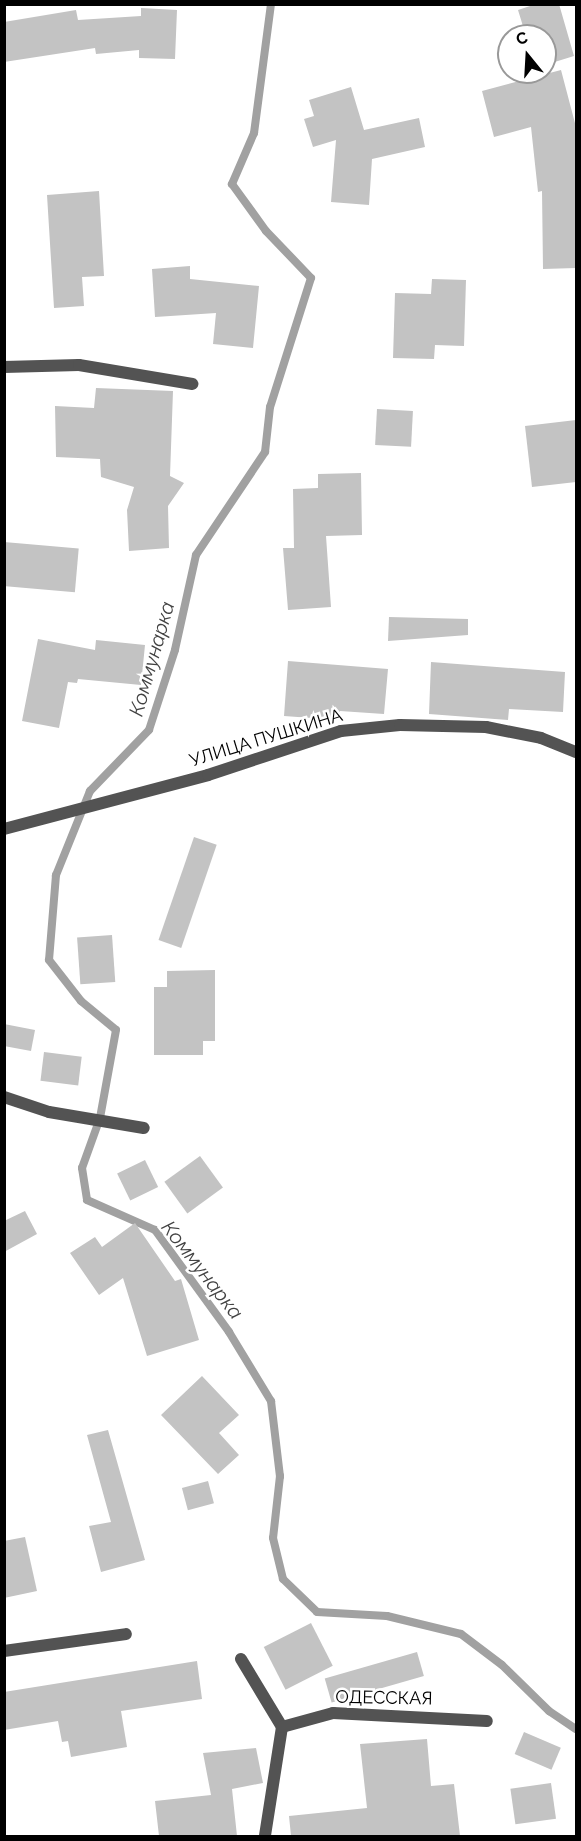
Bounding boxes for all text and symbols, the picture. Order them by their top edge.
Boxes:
north arrow [497,24,557,84]
text: С [514,28,530,49]
water label: Коммунарка [124,599,180,719]
street label: УЛИЦА ПУШКИНА [187,704,345,772]
water label: Коммунарка [156,1216,248,1324]
street label: ОДЕССКАЯ [335,1686,433,1710]

